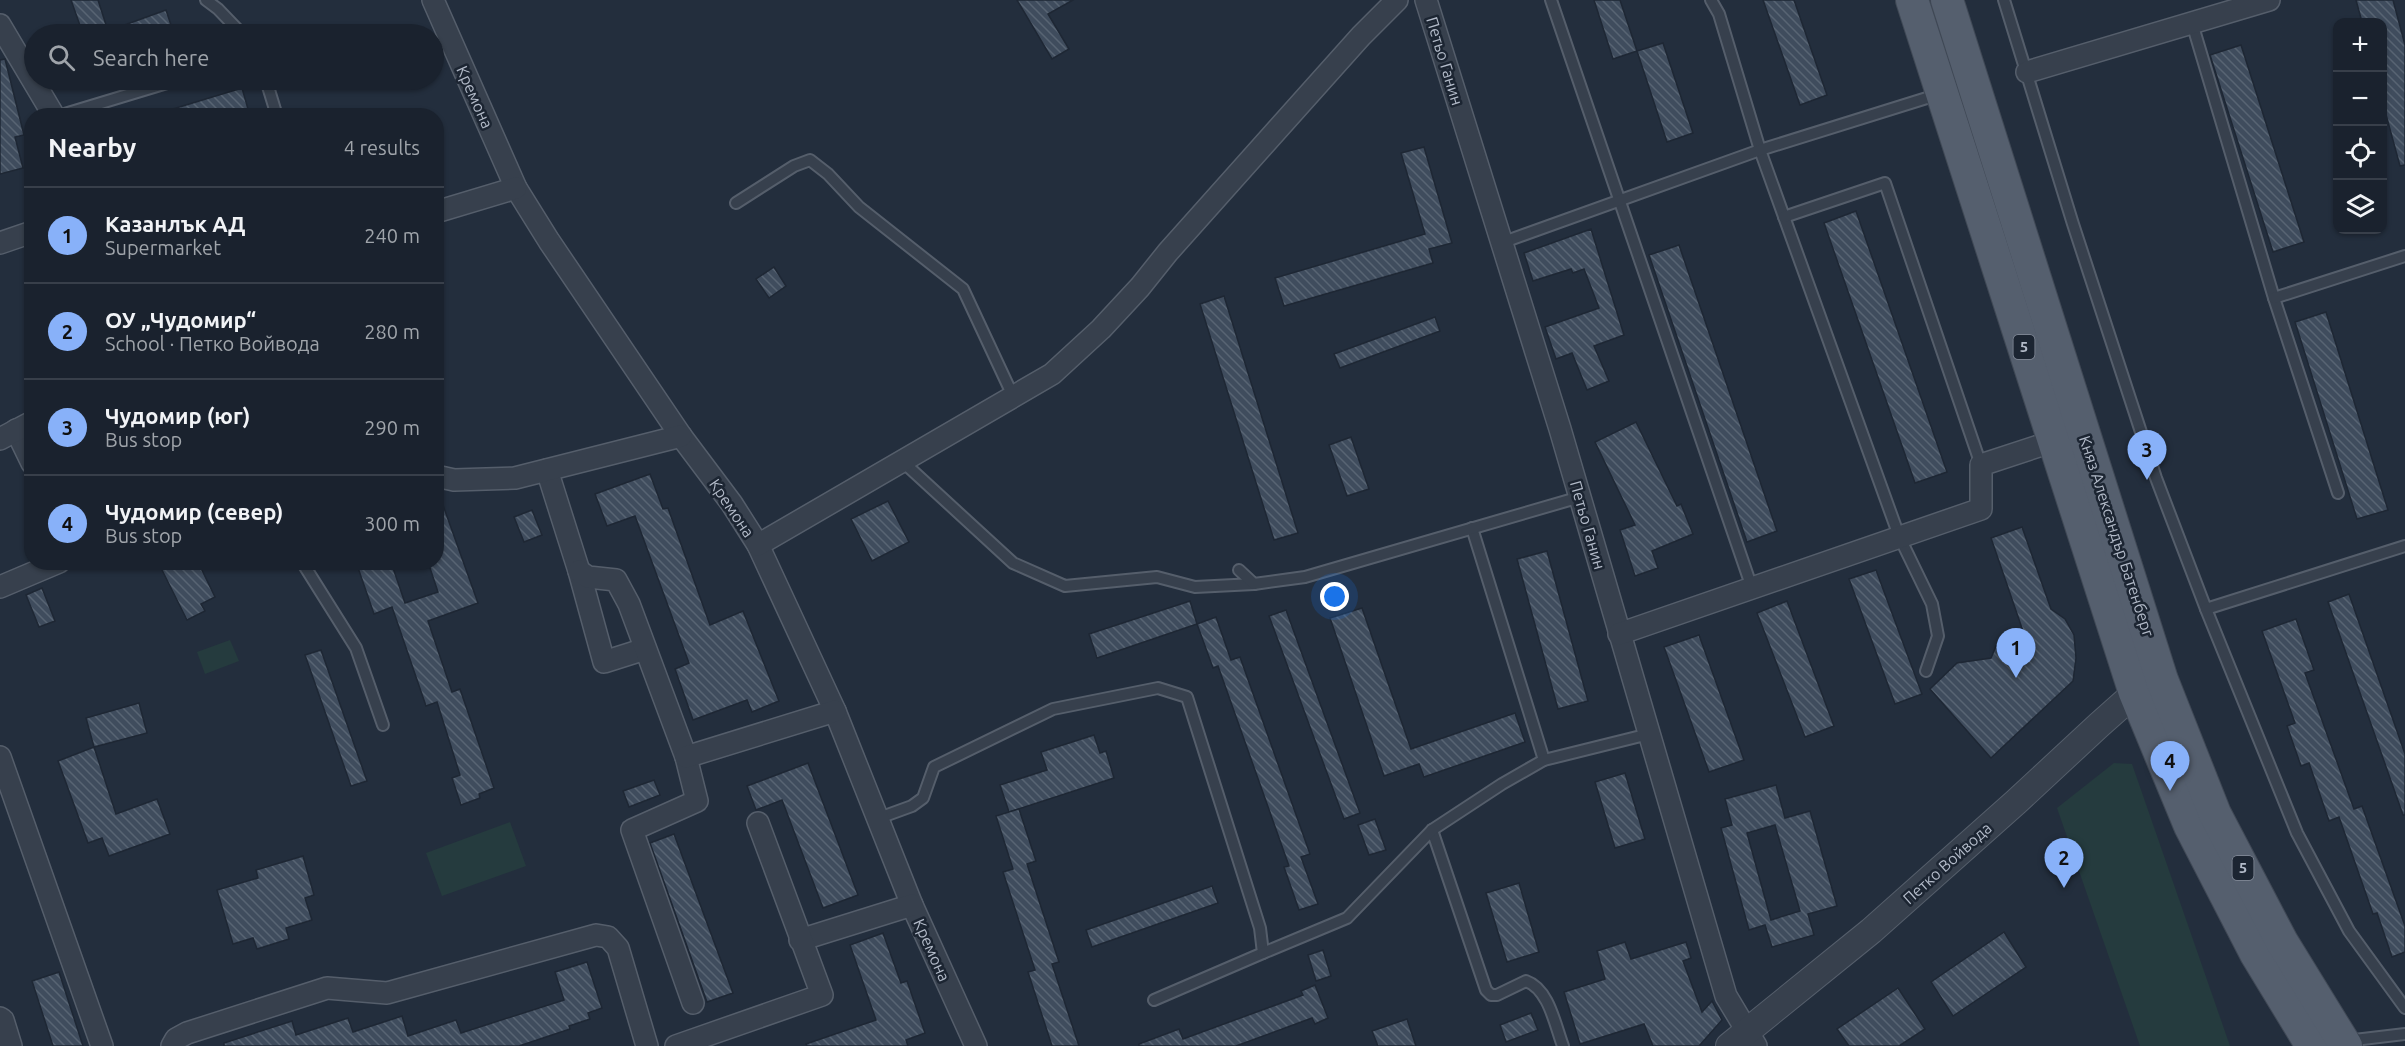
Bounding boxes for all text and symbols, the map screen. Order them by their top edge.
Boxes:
street label: Петьо Ганин [1423,15,1467,107]
map controls [2333,18,2387,234]
button: + [2333,18,2387,72]
search box [24,24,444,90]
icon: search [45,41,78,74]
text: Search here [93,45,209,70]
street label: Кремона [453,63,497,131]
button: − [2333,72,2387,126]
button: locate [2333,126,2387,180]
text: Nearby [48,133,136,162]
text: 4 results [344,136,420,159]
button: layers [2333,180,2387,234]
text: Казанлък АД [105,211,245,236]
text: 1 [62,224,73,247]
text: 240 m [364,224,420,247]
text: Supermarket [105,236,221,259]
text: ОУ „Чудомир“ [105,307,256,332]
text: 2 [62,320,73,343]
text: 280 m [364,320,420,343]
text: School · Петко Войвода [105,332,320,355]
road number: 5 [2014,335,2034,359]
text: Чудомир (юг) [105,403,250,428]
text: 3 [62,416,73,439]
text: 290 m [364,416,420,439]
text: Bus stop [105,428,182,451]
pin: 3 [2128,430,2166,480]
street label: Княз Александър Батенберг [2076,433,2158,639]
street label: Кремона [706,475,758,541]
street label: Петьо Ганин [1567,479,1609,571]
text: Чудомир (север) [105,499,283,524]
text: 4 [62,512,73,535]
text: 300 m [364,512,420,535]
text: Bus stop [105,524,182,547]
your location [1320,582,1349,611]
pin: 1 [1996,628,2036,678]
pin: 4 [2150,742,2190,791]
street label: Петко Войвода [1899,819,1995,907]
pin: 2 [2044,838,2084,888]
road number: 5 [2232,856,2254,880]
street label: Кремона [910,916,954,984]

